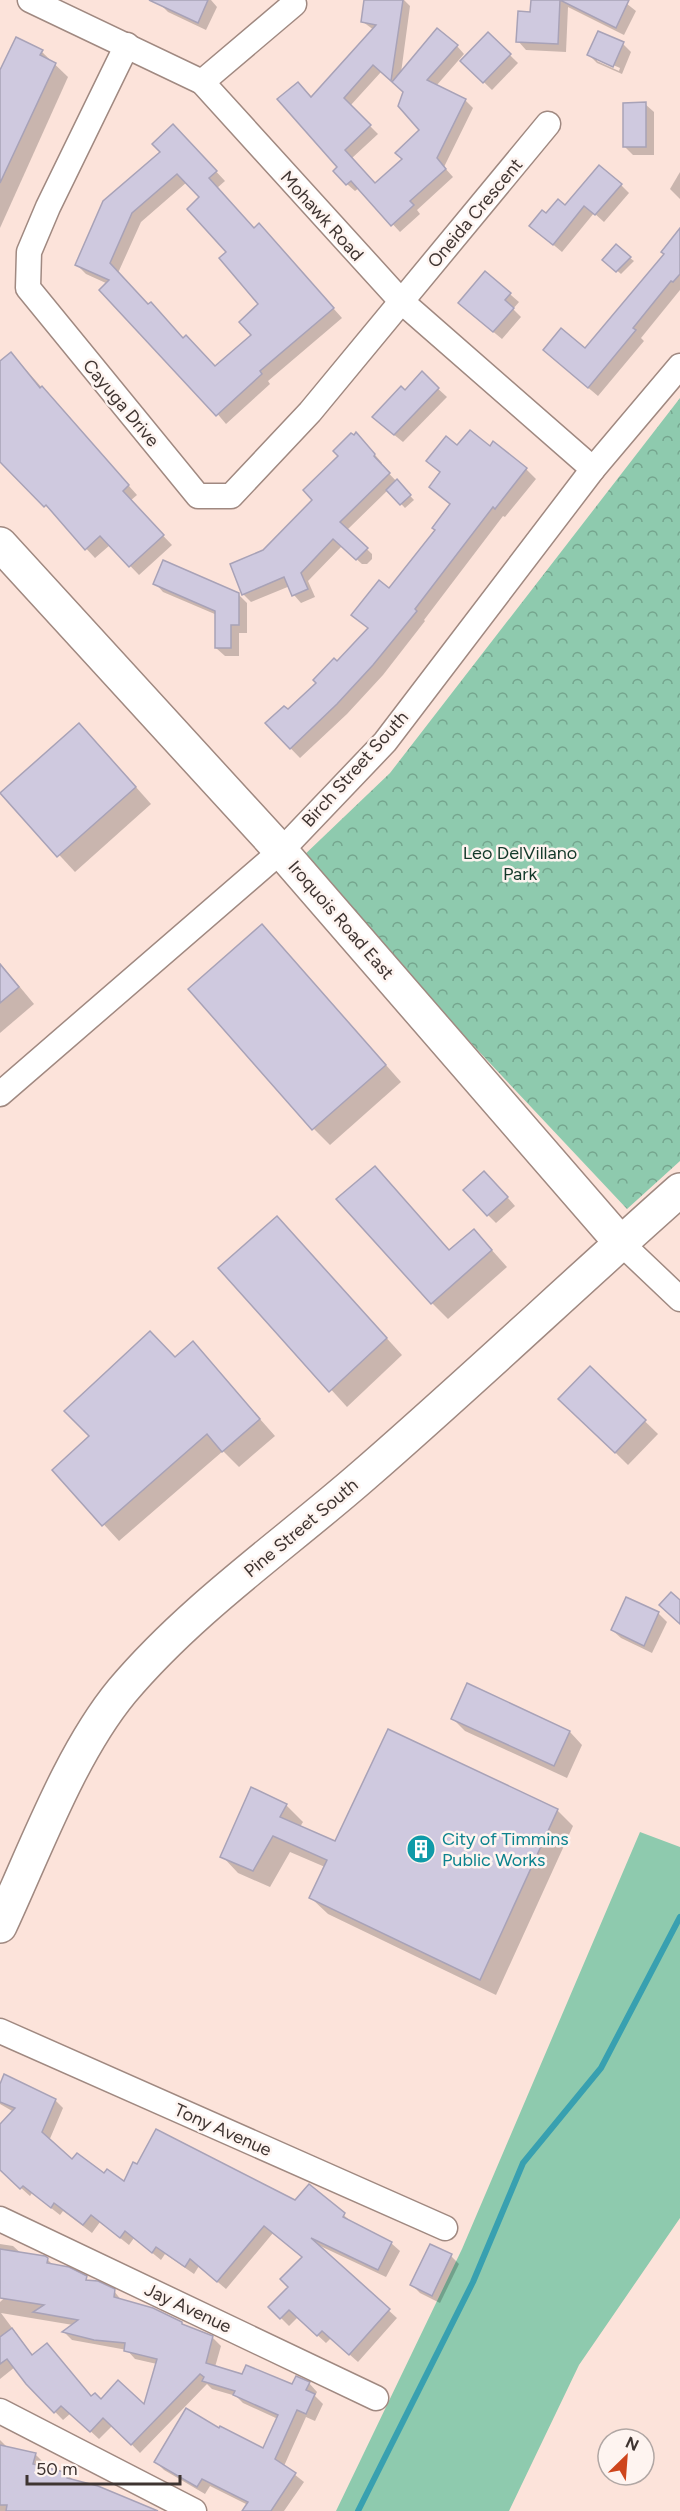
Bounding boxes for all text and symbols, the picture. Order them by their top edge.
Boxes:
street label: Oneida Crescent [423,154,527,272]
street label: Mohawk Road [276,166,368,266]
street label: Cayuga Drive [78,355,164,451]
street label: Birch Street South [297,706,413,832]
park label: Leo DelVillano Park [463,842,577,885]
street label: Iroquois Road East [283,856,399,984]
street label: Pine Street South [239,1474,363,1582]
place label: City of Timmins Public Works [442,1828,569,1871]
building icon: City of Timmins Public Works [405,1833,437,1865]
street label: Tony Avenue [171,2099,275,2161]
street label: Jay Avenue [141,2278,235,2338]
north arrow [596,2427,656,2487]
text: N [623,2433,642,2455]
scale bar [27,2448,180,2486]
text: 50 m [36,2458,78,2480]

